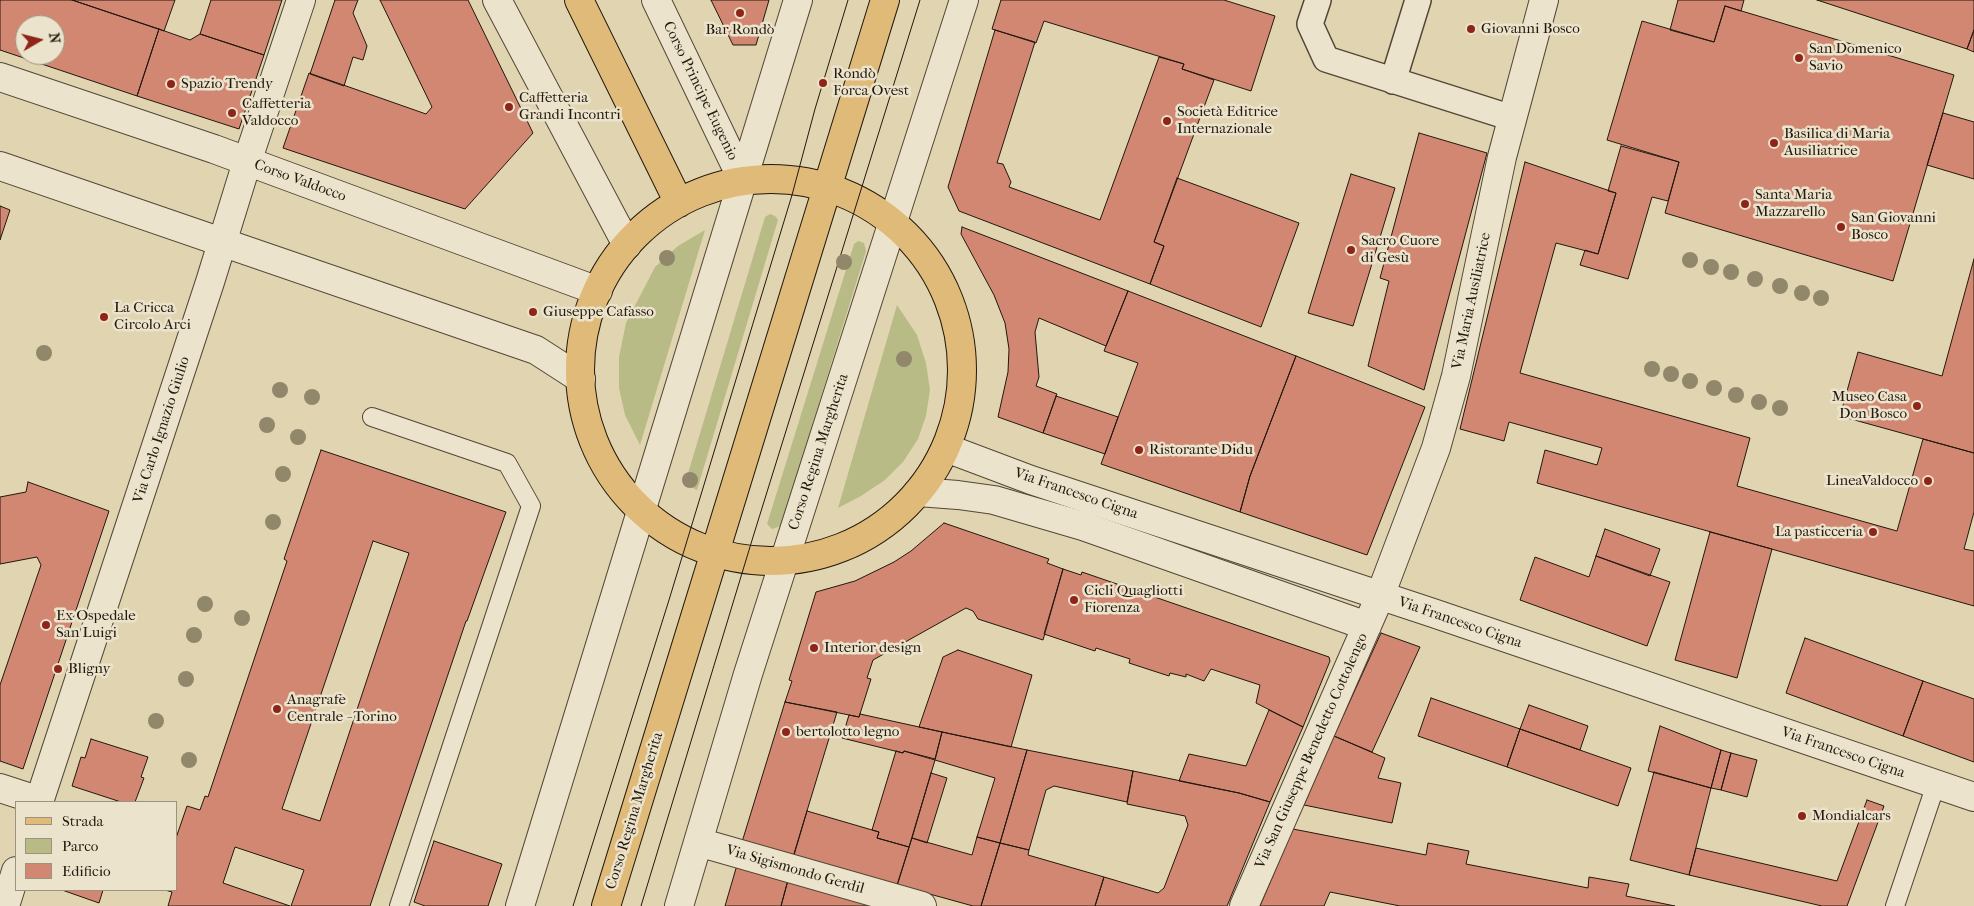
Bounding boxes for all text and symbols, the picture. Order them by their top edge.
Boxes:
marker: Bar Rondò [734,7,746,19]
north arrow [15,15,65,65]
street label: Corso Principe Eugenio [659,19,741,163]
place label: Giovanni Bosco [1481,20,1580,38]
place label: Bar Rondò [706,21,774,39]
marker: Giovanni Bosco [1465,23,1477,35]
text: N [45,32,64,44]
place label: San Domenico Savio [1809,40,1902,75]
marker: San Domenico Savio [1793,52,1805,64]
place label: Rondò Forca Ovest [833,65,909,100]
place label: Spazio Trendy [181,75,273,93]
marker: Rondò Forca Ovest [817,77,829,89]
marker: Spazio Trendy [165,78,177,90]
place label: Caffetteria Grandi Incontri [519,89,621,124]
place label: Caffetteria Valdocco [242,95,311,130]
marker: Caffetteria Grandi Incontri [503,101,515,113]
place label: Società Editrice Internazionale [1177,103,1278,138]
marker: Caffetteria Valdocco [226,107,238,119]
marker: Società Editrice Internazionale [1161,115,1173,127]
place label: Basilica di Maria Ausiliatrice [1784,125,1890,160]
marker: Basilica di Maria Ausiliatrice [1768,137,1780,149]
street label: Corso Valdocco [251,156,349,206]
place label: Santa Maria Mazzarello [1755,186,1832,221]
marker: Santa Maria Mazzarello [1739,198,1751,210]
place label: San Giovanni Bosco [1851,209,1936,244]
marker: San Giovanni Bosco [1835,221,1847,233]
street label: Via Maria Ausiliatrice [1449,231,1495,371]
place label: Sacro Cuore di Gesù [1361,232,1439,267]
marker: Sacro Cuore di Gesù [1345,244,1357,256]
place label: La Cricca Circolo Arci [114,299,191,334]
place label: Giuseppe Cafasso [543,303,654,321]
marker: Giuseppe Cafasso [527,306,539,318]
marker: La Cricca Circolo Arci [98,311,110,323]
street label: Via Carlo Ignazio Giulio [130,354,194,506]
street label: Corso Regina Margherita [785,371,853,533]
place label: Museo Casa Don Bosco [1832,388,1907,423]
marker: Museo Casa Don Bosco [1911,400,1923,412]
place label: Ristorante Didu [1149,441,1253,459]
marker: Ristorante Didu [1133,444,1145,456]
street label: Via Francesco Cigna [1012,464,1140,524]
place label: LineaValdocco [1826,472,1918,490]
marker: LineaValdocco [1922,475,1934,487]
place label: La pasticceria [1775,523,1863,541]
marker: La pasticceria [1867,526,1879,538]
place label: Cicli Quagliotti Fiorenza [1084,582,1183,617]
street label: Via Francesco Cigna [1396,593,1524,653]
marker: Cicli Quagliotti Fiorenza [1068,594,1080,606]
place label: Ex Ospedale San Luigi [56,607,136,642]
marker: Ex Ospedale San Luigi [40,619,52,631]
street label: Via San Giuseppe Benedetto Cottolengo [1252,630,1372,872]
place label: Interior design [824,639,921,657]
marker: Interior design [808,642,820,654]
place label: Bligny [68,660,111,678]
marker: Bligny [52,663,64,675]
place label: Anagrafe Centrale - Torino [287,691,397,726]
marker: Anagrafe Centrale - Torino [271,703,283,715]
place label: bertolotto legno [796,723,899,741]
street label: Via Francesco Cigna [1779,723,1907,783]
marker: bertolotto legno [780,726,792,738]
street label: Corso Regina Margherita [602,730,668,892]
legend [15,801,178,891]
place label: Mondialcars [1812,807,1891,825]
marker: Mondialcars [1796,810,1808,822]
text: Strada [62,812,104,830]
text: Parco [62,837,98,855]
street label: Via Sigismondo Gerdil [724,842,866,898]
text: Edificio [62,862,111,880]

